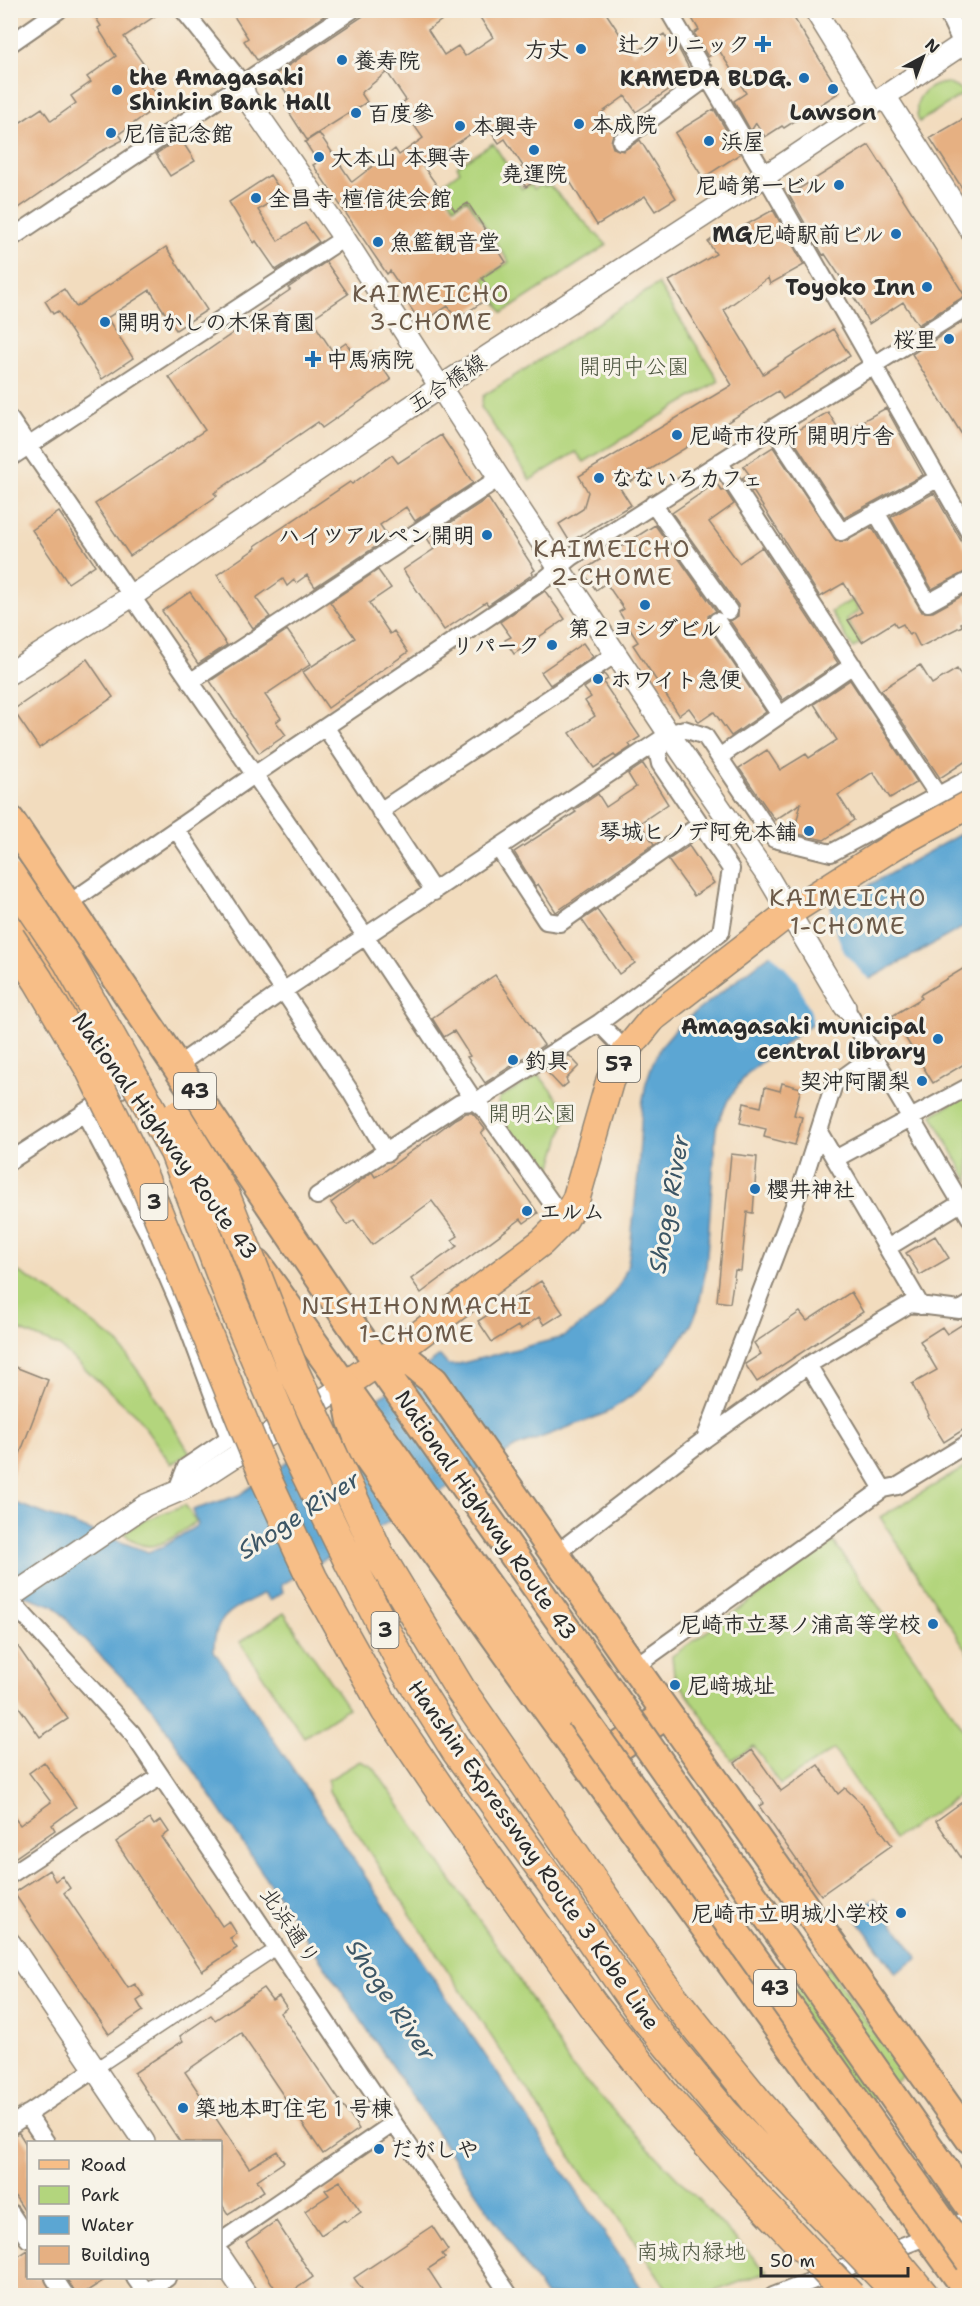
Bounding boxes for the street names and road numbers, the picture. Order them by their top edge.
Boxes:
street label: 五合橋線 [402,347,492,419]
street label: National Highway Route 43 [67,1007,263,1265]
road number: 57 [598,1046,640,1082]
road number: 43 [174,1073,216,1109]
road number: 3 [140,1184,168,1220]
street label: National Highway Route 43 [388,1384,584,1646]
road number: 3 [372,1612,398,1648]
street label: Hanshin Expressway Route 3 Kobe Line [402,1675,666,2035]
street label: 北浜通り [253,1881,327,1971]
road number: 43 [754,1970,796,2006]

